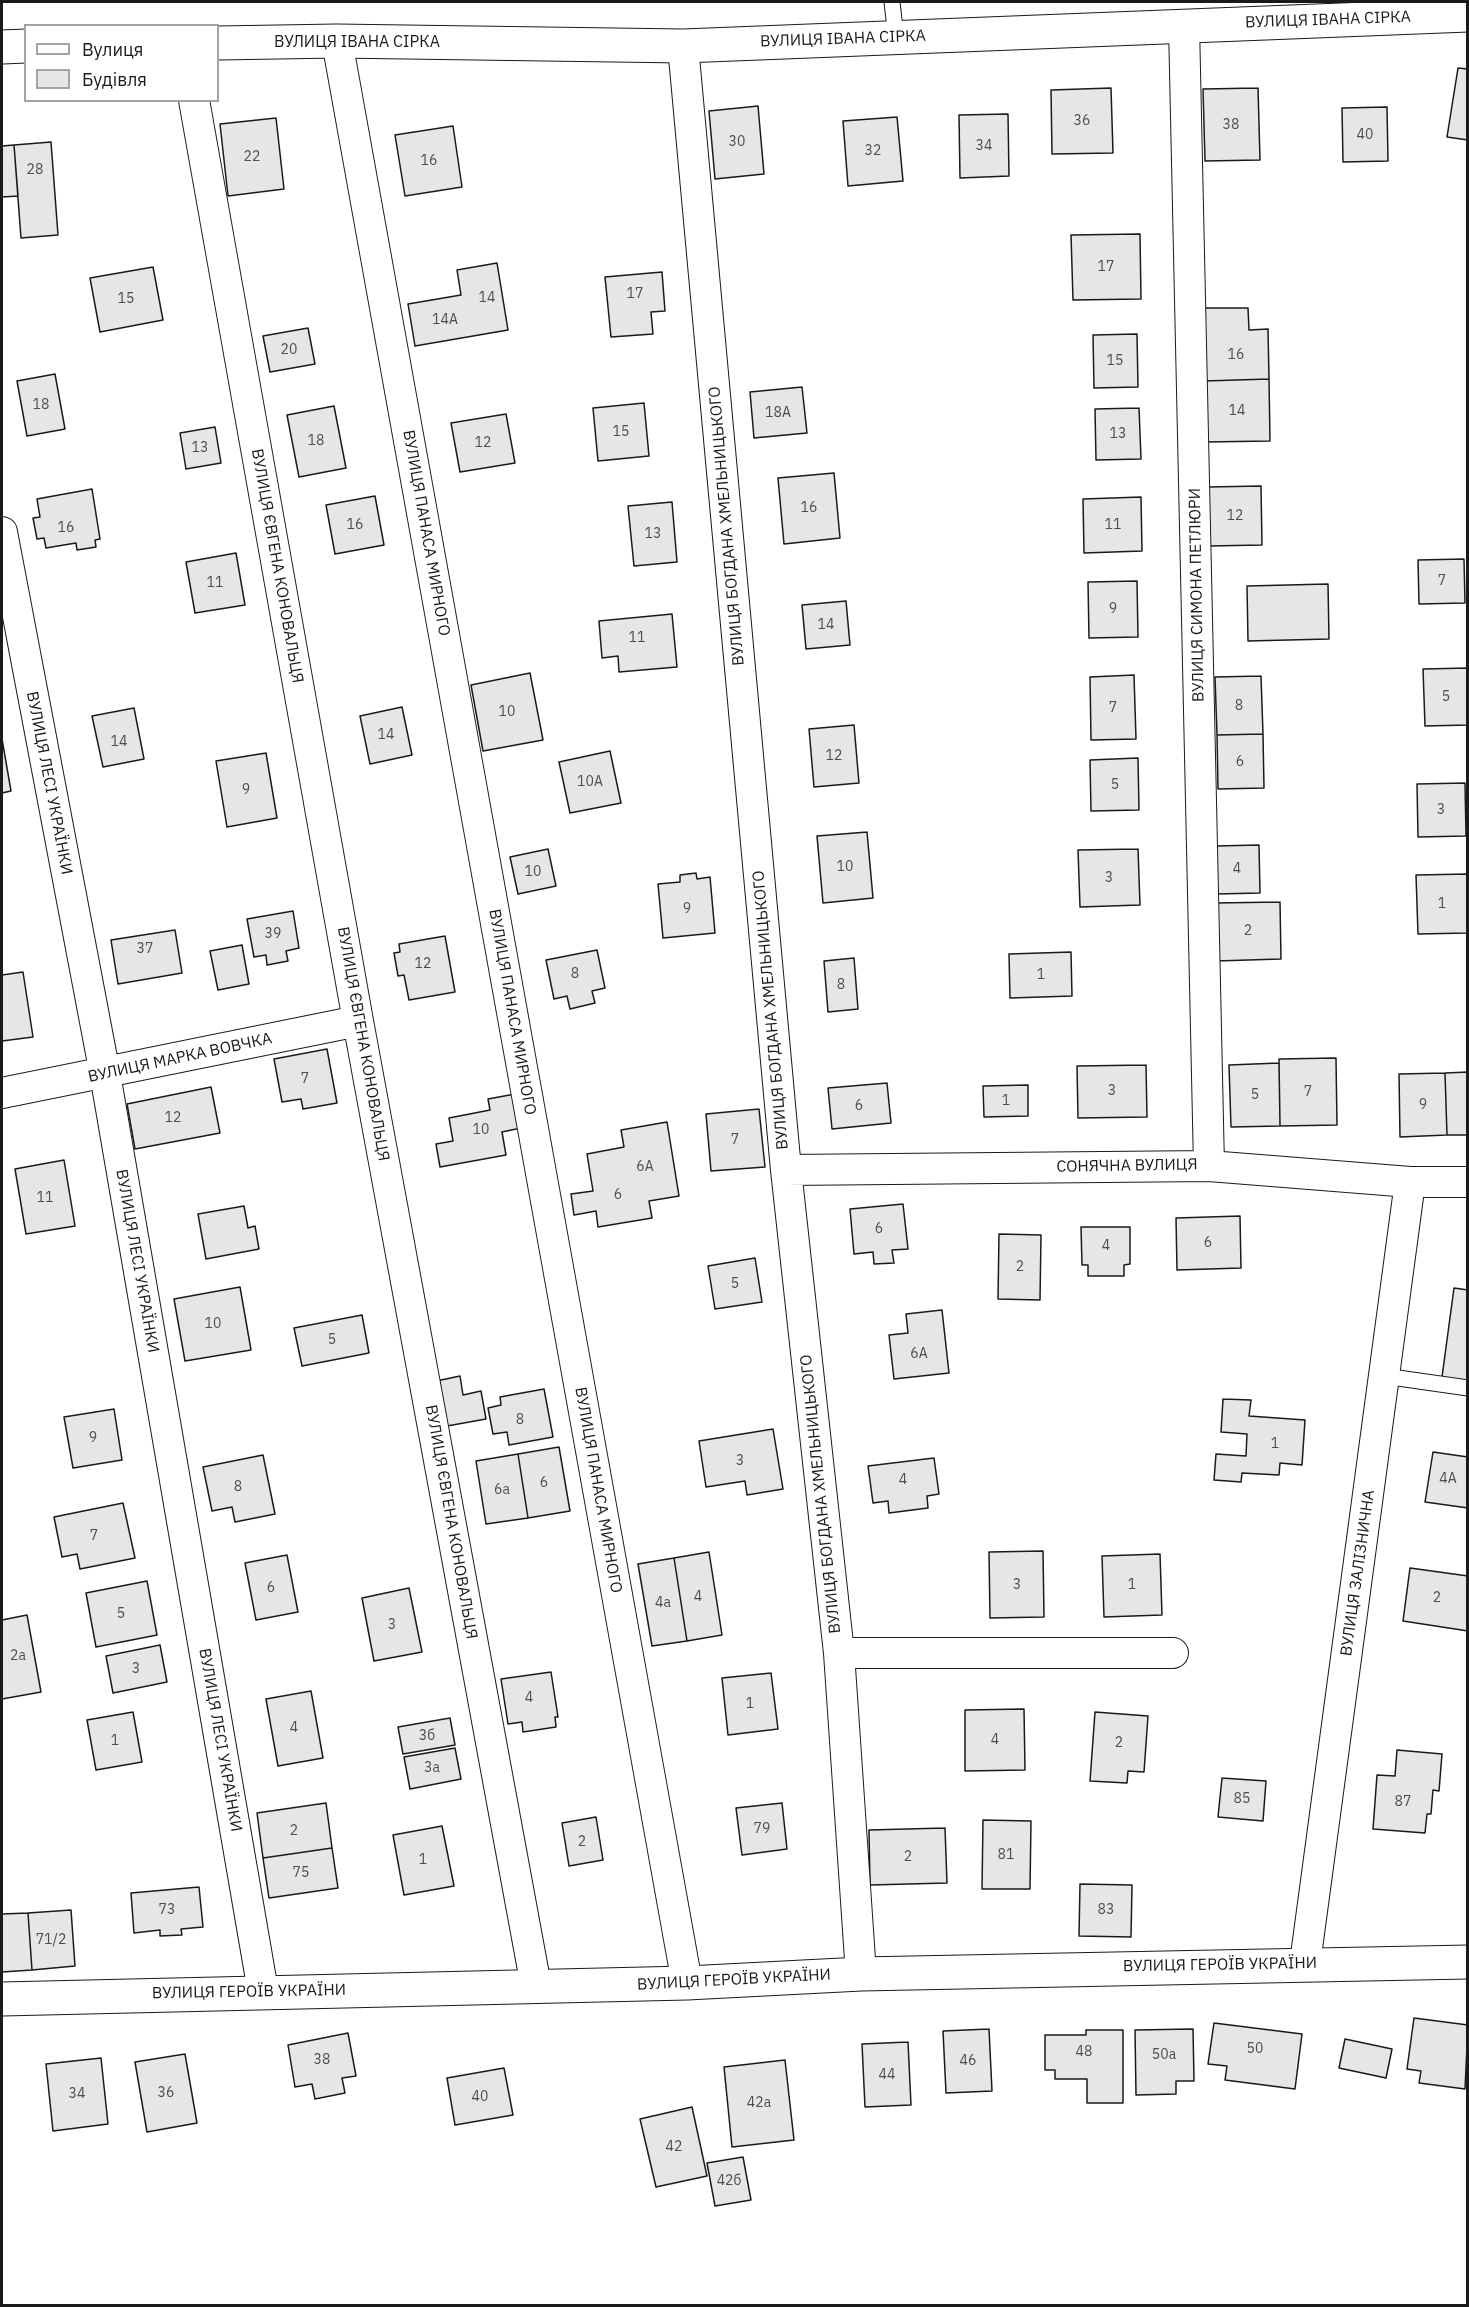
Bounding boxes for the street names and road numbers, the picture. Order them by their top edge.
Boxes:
street label: ВУЛИЦЯ ІВАНА СІРКА [1245,8,1411,32]
street label: ВУЛИЦЯ ІВАНА СІРКА [760,27,926,51]
street label: ВУЛИЦЯ ІВАНА СІРКА [274,32,440,52]
street label: ВУЛИЦЯ БОГДАНА ХМЕЛЬНИЦЬКОГО [705,385,749,667]
street label: ВУЛИЦЯ ПАНАСА МИРНОГО [398,428,454,638]
street label: ВУЛИЦЯ ЄВГЕНА КОНОВАЛЬЦЯ [247,447,307,685]
street label: ВУЛИЦЯ СИМОНА ПЕТЛЮРИ [1186,488,1208,702]
street label: ВУЛИЦЯ ЛЕСІ УКРАЇНКИ [22,690,76,876]
street label: ВУЛИЦЯ БОГДАНА ХМЕЛЬНИЦЬКОГО [749,869,793,1151]
street label: ВУЛИЦЯ ПАНАСА МИРНОГО [484,907,540,1117]
street label: ВУЛИЦЯ ЄВГЕНА КОНОВАЛЬЦЯ [333,925,393,1163]
street label: ВУЛИЦЯ МАРКА ВОВЧКА [86,1029,274,1087]
street label: СОНЯЧНА ВУЛИЦЯ [1056,1155,1198,1177]
street label: ВУЛИЦЯ ЛЕСІ УКРАЇНКИ [111,1168,163,1354]
street label: ВУЛИЦЯ БОГДАНА ХМЕЛЬНИЦЬКОГО [797,1353,845,1635]
street label: ВУЛИЦЯ ПАНАСА МИРНОГО [570,1385,626,1595]
street label: ВУЛИЦЯ ЄВГЕНА КОНОВАЛЬЦЯ [421,1403,481,1641]
street label: ВУЛИЦЯ ЗАЛІЗНИЧНА [1337,1489,1379,1657]
street label: ВУЛИЦЯ ЛЕСІ УКРАЇНКИ [194,1647,246,1833]
street label: ВУЛИЦЯ ГЕРОЇВ УКРАЇНИ [1123,1954,1317,1976]
street label: ВУЛИЦЯ ГЕРОЇВ УКРАЇНИ [637,1965,831,1995]
street label: ВУЛИЦЯ ГЕРОЇВ УКРАЇНИ [152,1981,346,2003]

